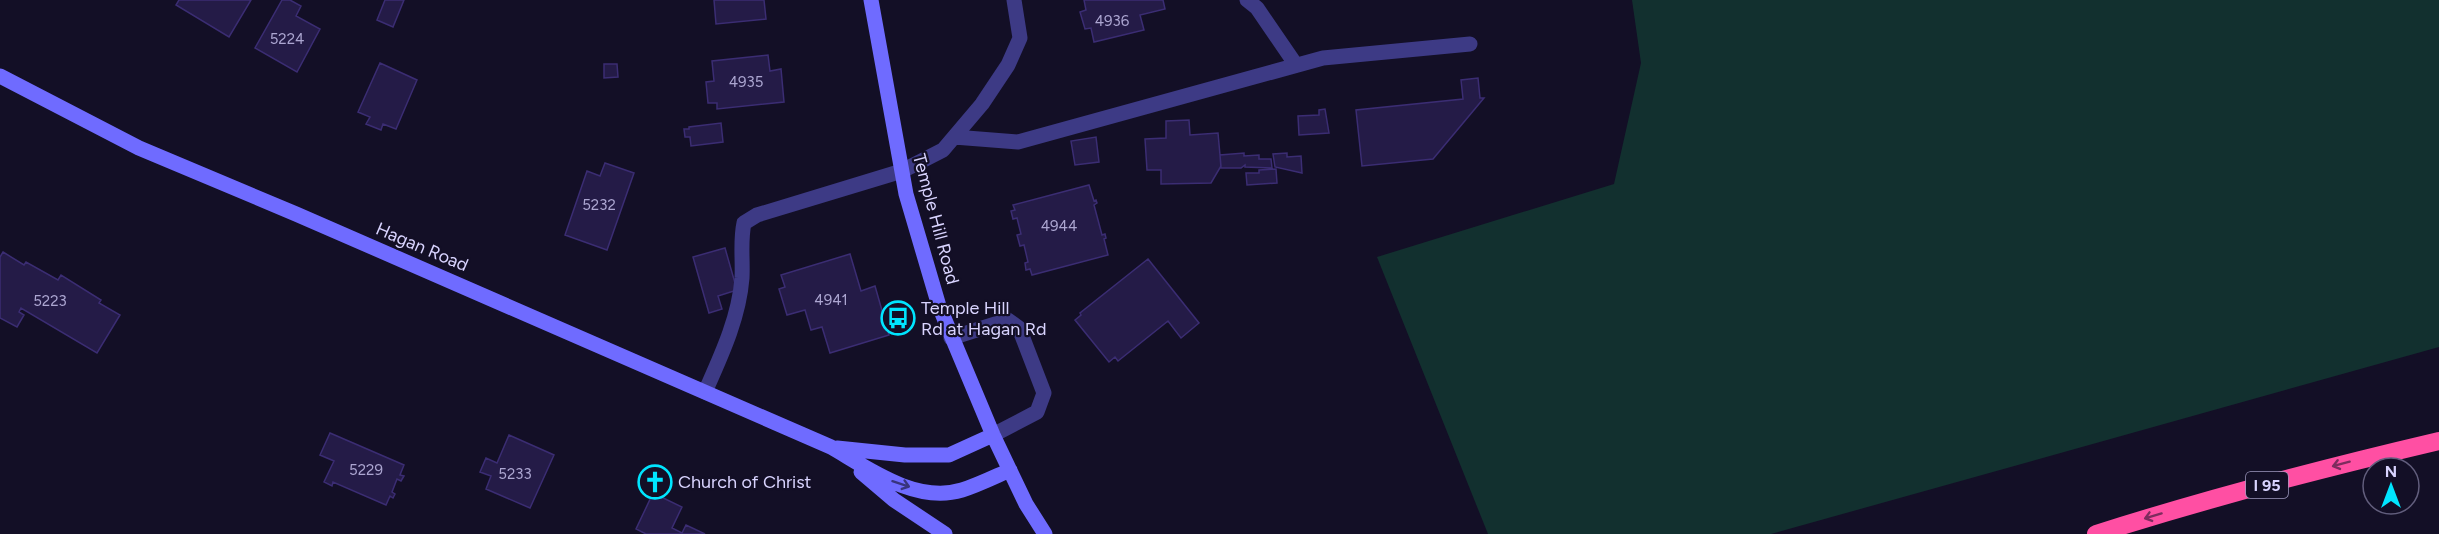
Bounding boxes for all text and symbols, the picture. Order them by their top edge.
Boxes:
house number: 4936 [1095,12,1130,30]
house number: 5224 [270,30,304,48]
house number: 4935 [729,73,763,91]
street label: Temple Hill Road [908,151,964,287]
house number: 5232 [582,196,616,214]
house number: 4944 [1041,217,1077,235]
street label: Hagan Road [372,218,472,276]
house number: 4941 [814,291,848,309]
house number: 5223 [33,292,67,310]
place label: Temple Hill Rd at Hagan Rd [921,297,1046,340]
bus stop icon: Temple Hill Rd at Hagan Rd [880,300,916,336]
north arrow [2361,456,2421,516]
one-way arrow [2332,459,2351,471]
house number: 5229 [349,461,383,479]
text: N [2385,462,2397,481]
church icon: Church of Christ [637,464,673,500]
house number: 5233 [498,465,532,483]
place label: Church of Christ [678,471,812,493]
road number: I 95 [2246,472,2288,498]
one-way arrow [891,480,910,491]
one-way arrow [2144,511,2163,522]

